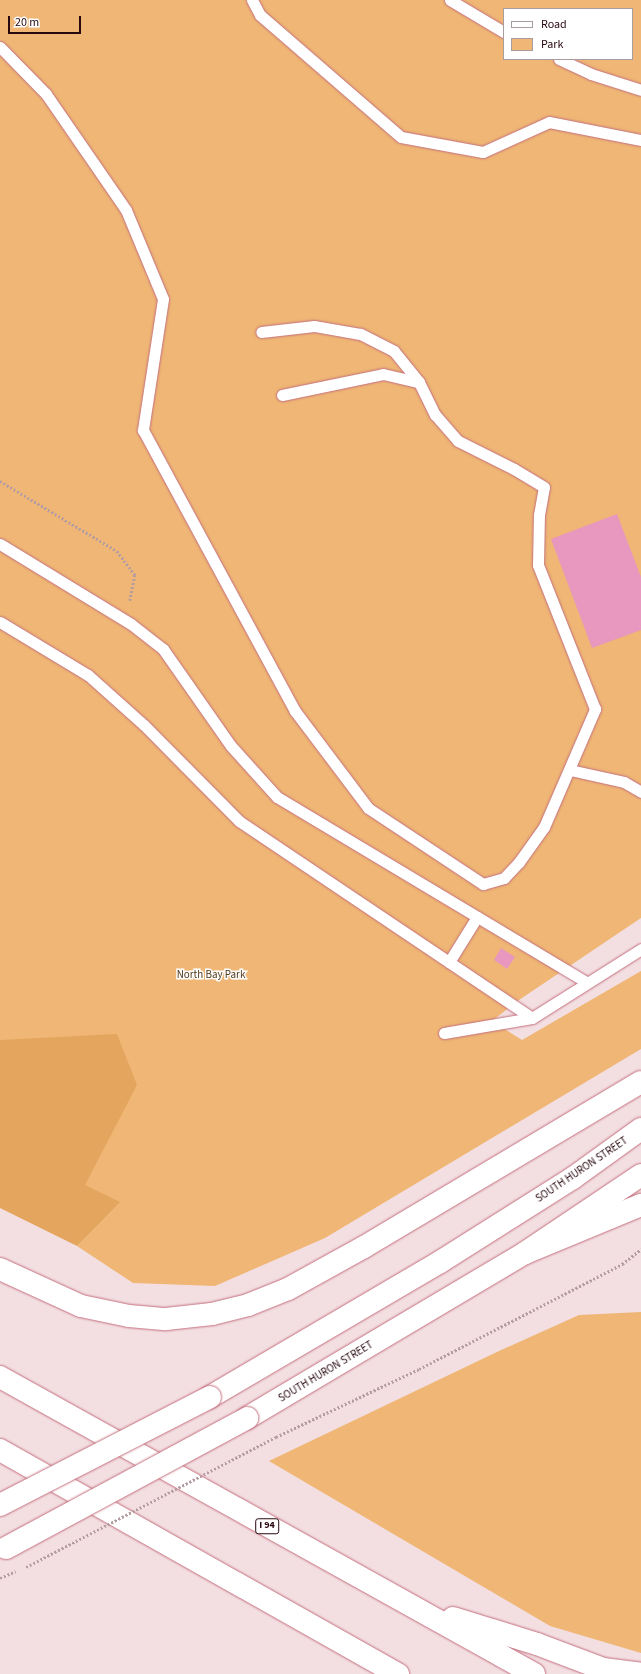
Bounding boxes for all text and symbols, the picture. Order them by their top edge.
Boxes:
scale bar [10,8,83,34]
legend [503,8,633,60]
text: 20 m [15,14,39,31]
text: Road [541,16,567,33]
text: Park [541,36,563,53]
park label: North Bay Park [177,968,245,982]
street label: SOUTH HURON STREET [534,1134,630,1206]
street label: SOUTH HURON STREET [276,1339,376,1405]
road number: I 94 [255,1518,279,1534]

